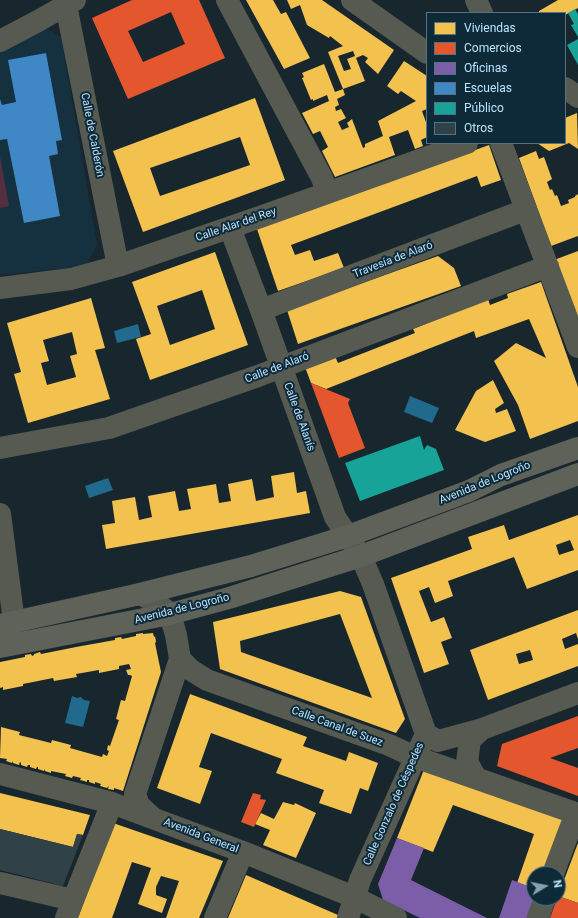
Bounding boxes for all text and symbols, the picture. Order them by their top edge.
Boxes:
legend [426,12,566,144]
text: Viviendas [464,21,516,35]
text: Comercios [464,41,522,55]
text: Oficinas [464,61,507,75]
text: Escuelas [464,81,512,95]
street label: Calle de Calderón [77,92,107,178]
text: Público [464,101,504,115]
text: Otros [464,121,493,135]
street label: Calle Alar del Rey [194,205,278,245]
street label: Travesía de Alaró [351,239,435,281]
street label: Calle de Alaró [243,350,311,386]
street label: Calle de Alanís [280,381,318,453]
street label: Avenida de Logroño [438,459,532,507]
street label: Avenida de Logroño [133,591,231,627]
street label: Calle Canal de Suez [289,704,385,750]
street label: Calle Gonzalo de Céspedes [361,740,427,868]
street label: Avenida General [162,816,240,856]
north arrow [526,866,566,906]
text: N [550,879,564,889]

